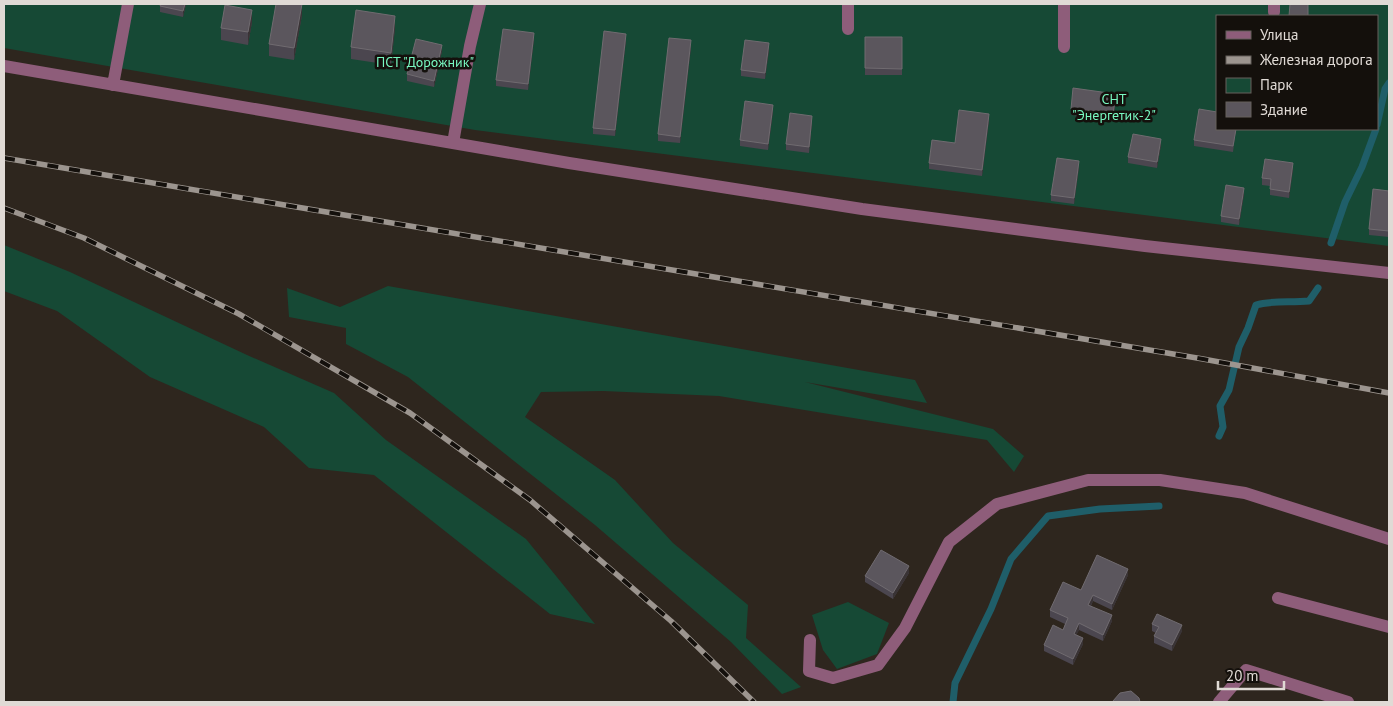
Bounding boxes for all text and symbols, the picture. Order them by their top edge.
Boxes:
legend [1216,15,1378,130]
text: Улица [1260,25,1298,44]
text: Железная дорога [1259,50,1373,69]
park label: ПСТ "Дорожник" [376,53,474,71]
text: Парк [1260,75,1293,94]
park label: СHТ "Энергетик-2" [1072,90,1156,124]
text: Здание [1260,100,1308,119]
scale bar [1218,658,1284,690]
text: 20 m [1226,666,1259,685]

